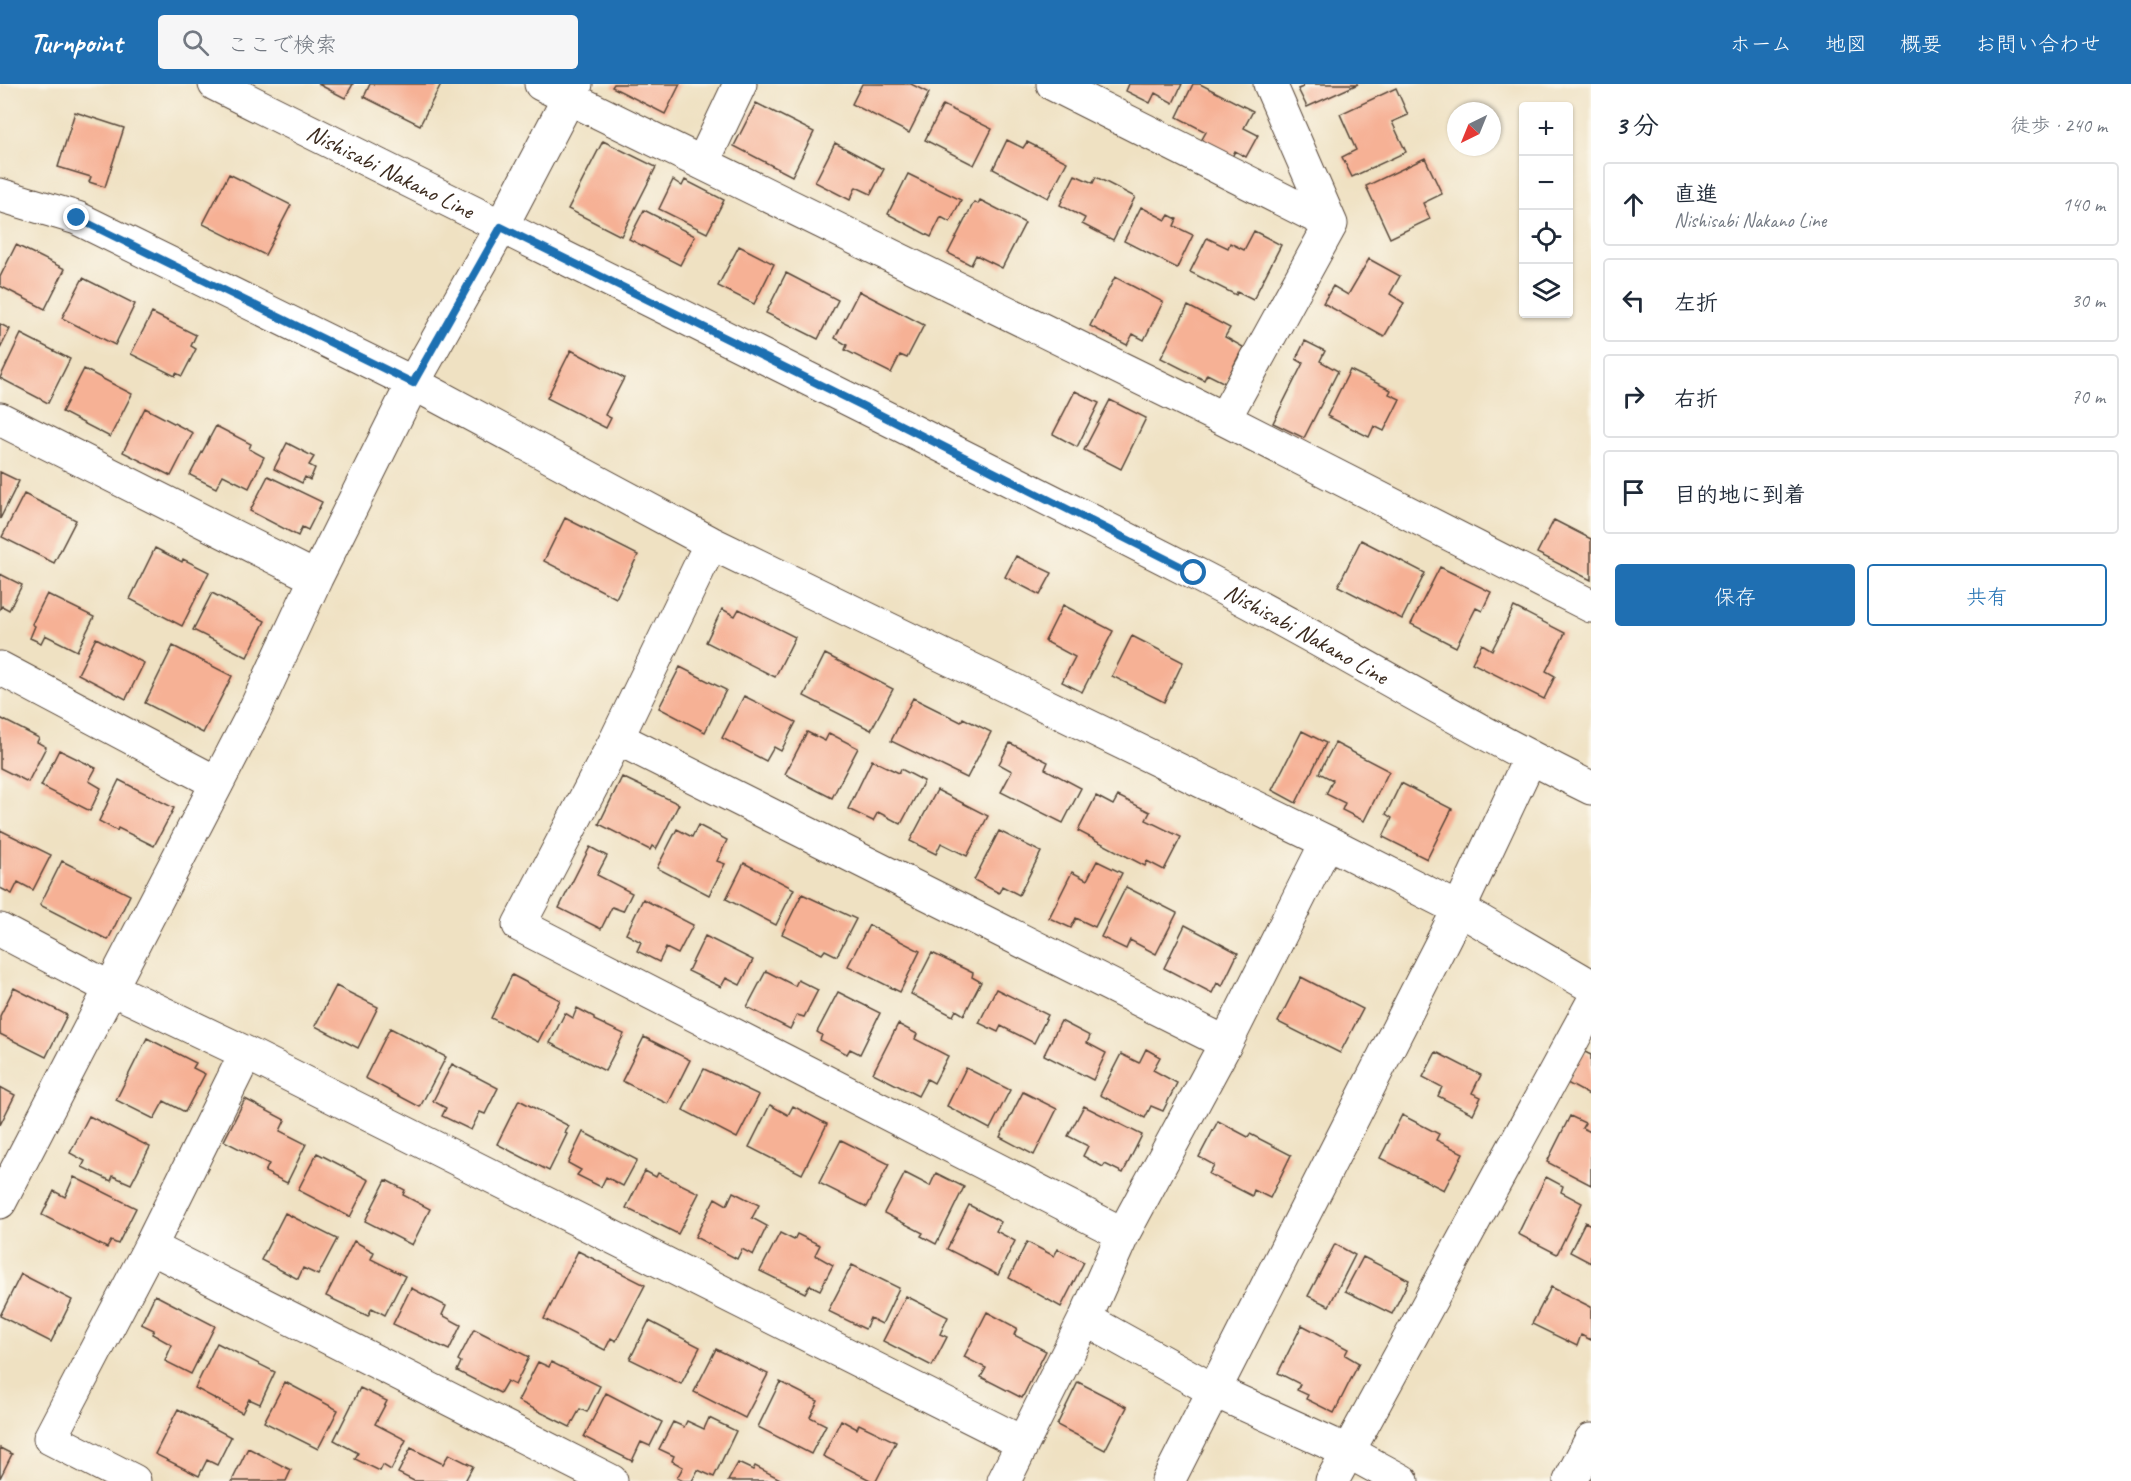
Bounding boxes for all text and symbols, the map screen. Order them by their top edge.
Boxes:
search box [158,15,578,69]
text: Turnpoint [30,25,122,60]
icon: search [179,26,212,59]
text: ここで検索 [227,31,337,59]
text: ホーム [1730,31,1792,57]
text: 地図 [1825,31,1867,57]
text: 概要 [1900,31,1942,57]
text: お問い合わせ [1975,31,2101,57]
north arrow [1447,102,1501,156]
map controls [1519,102,1573,318]
button: + [1519,102,1573,156]
text: 3 分 [1615,109,1659,142]
text: 徒歩 · 240 m [2011,113,2107,138]
street label: Nishisabi Nakano Line [302,117,481,226]
button: − [1519,156,1573,210]
text: 直進 [1674,180,1718,208]
icon: ahead [1617,188,1650,221]
text: 140 m [2062,192,2105,217]
route end [63,204,89,230]
text: Nishisabi Nakano Line [1674,208,1826,233]
button: locate [1519,210,1573,264]
button: layers [1519,264,1573,318]
icon: left [1617,284,1650,317]
text: 30 m [2071,288,2105,313]
text: 左折 [1674,289,1718,317]
icon: right [1617,380,1650,413]
text: 70 m [2071,384,2105,409]
text: 右折 [1674,385,1718,413]
icon: arrive [1617,476,1650,509]
text: 目的地に到着 [1674,481,1806,509]
route start [1180,559,1206,585]
button: 保存 [1615,564,1855,626]
button: 共有 [1867,564,2107,626]
street label: Nishisabi Nakano Line [1219,576,1395,692]

